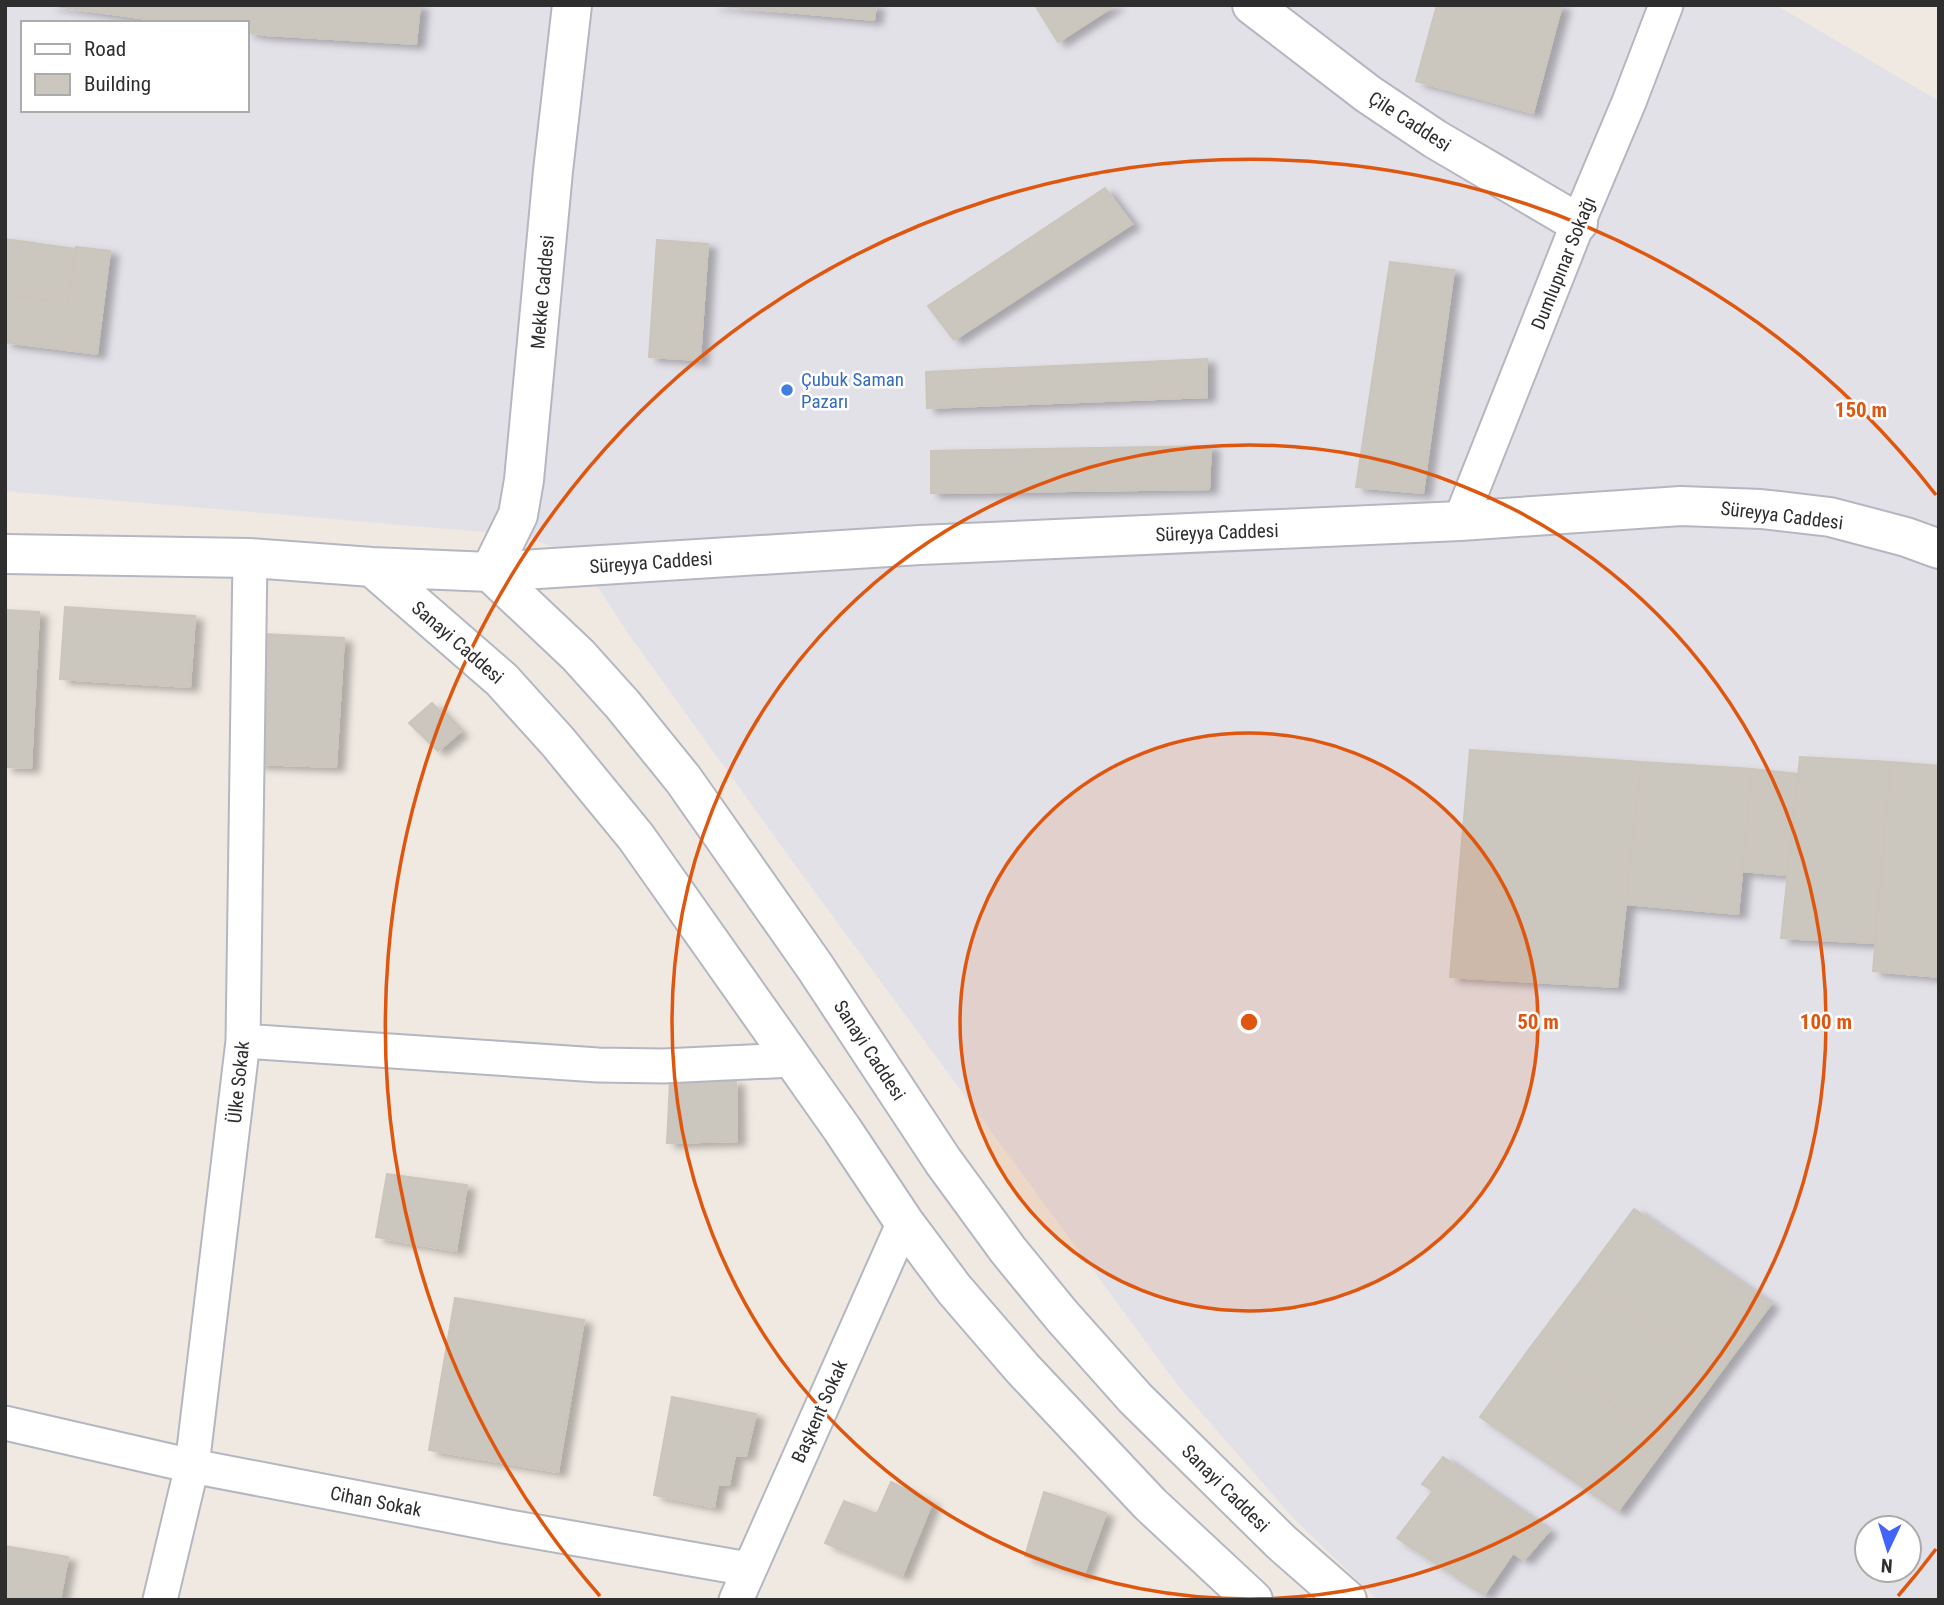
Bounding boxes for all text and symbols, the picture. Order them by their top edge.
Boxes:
legend [21,21,248,112]
text: Road [84,37,126,61]
text: Building [84,72,151,96]
street label: Çile Caddesi [1364,86,1455,157]
street label: Dumlupınar Sokağı [1526,193,1601,333]
street label: Mekke Caddesi [526,234,559,350]
place label: Çubuk Saman Pazarı [801,368,904,413]
marker: Çubuk Saman Pazarı [779,382,795,398]
text: 150 m [1835,398,1887,422]
street label: Süreyya Caddesi [1719,497,1845,534]
street label: Süreyya Caddesi [1155,519,1279,546]
street label: Süreyya Caddesi [589,547,713,578]
street label: Sanayi Caddesi [407,596,508,689]
street label: Sanayi Caddesi [829,996,910,1105]
centre of rings [1237,1010,1261,1034]
text: 50 m [1517,1010,1559,1034]
text: 100 m [1800,1010,1852,1034]
street label: Ülke Sokak [223,1039,254,1124]
street label: Başkent Sokak [787,1356,853,1466]
street label: Sanayi Caddesi [1177,1440,1274,1537]
street label: Cihan Sokak [328,1481,424,1522]
north arrow [1853,1514,1923,1584]
text: N [1880,1554,1893,1577]

